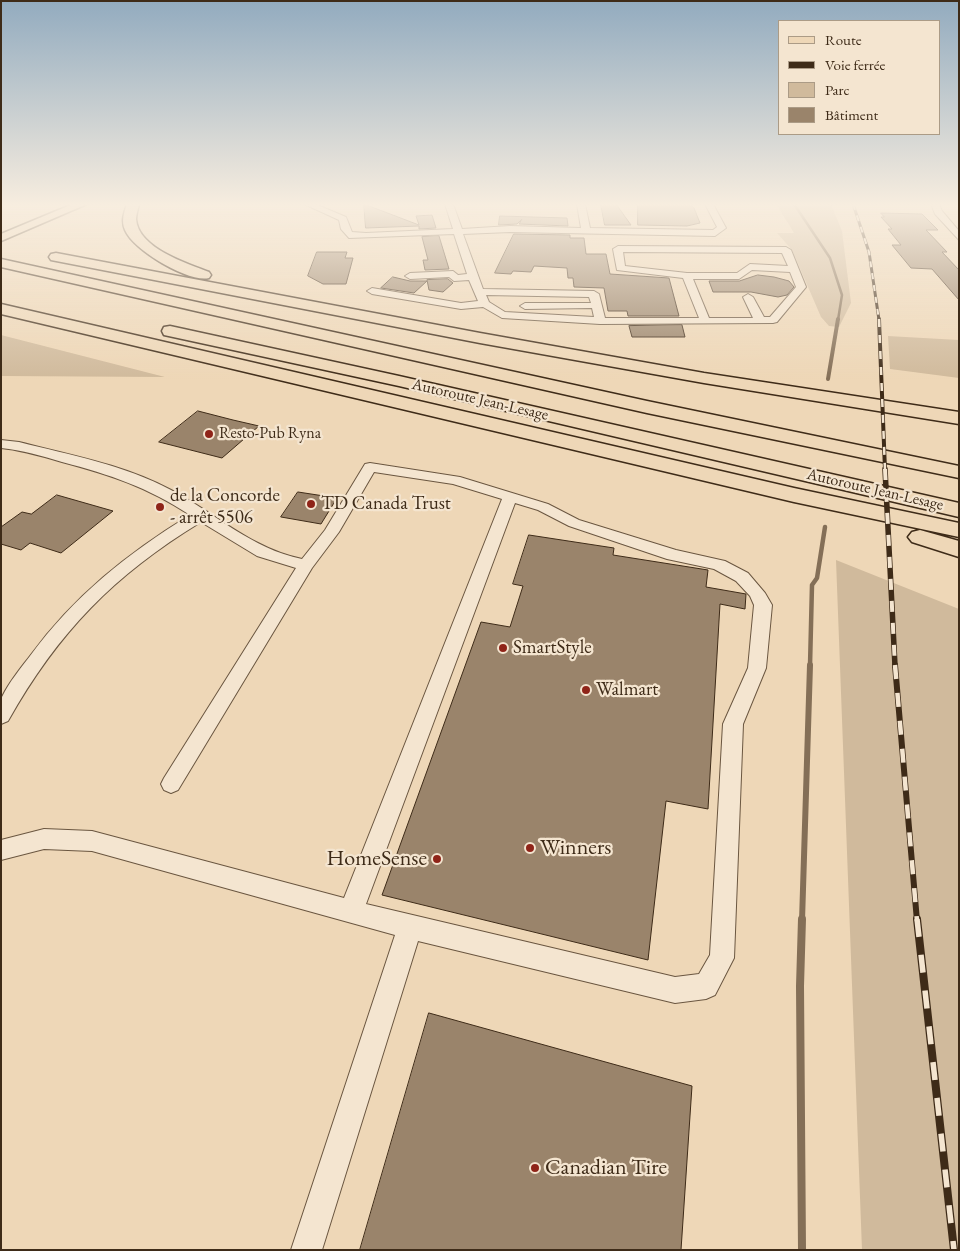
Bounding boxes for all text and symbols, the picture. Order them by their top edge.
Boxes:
legend [778,20,940,135]
text: Route [825,30,862,49]
text: Voie ferrée [825,55,885,74]
text: Parc [825,80,850,99]
text: Bâtiment [825,105,878,124]
street label: Autoroute Jean-Lesage [410,375,550,425]
place label: Resto-Pub Ryna [219,424,321,444]
marker: Resto-Pub Ryna [203,428,215,440]
street label: Autoroute Jean-Lesage [805,465,945,515]
place label: de la Concorde - arrêt 5506 [170,485,280,529]
place label: TD Canada Trust [321,493,451,515]
marker: TD Canada Trust [305,498,317,510]
marker: de la Concorde - arrêt 5506 [154,501,166,513]
place label: SmartStyle [513,637,592,659]
marker: SmartStyle [497,642,509,654]
place label: Walmart [596,679,658,701]
marker: Walmart [580,684,592,696]
place label: Winners [540,835,611,861]
marker: Winners [524,842,536,854]
place label: HomeSense [326,846,427,872]
marker: HomeSense [431,853,443,865]
place label: Canadian Tire [545,1155,667,1181]
marker: Canadian Tire [529,1162,541,1174]

